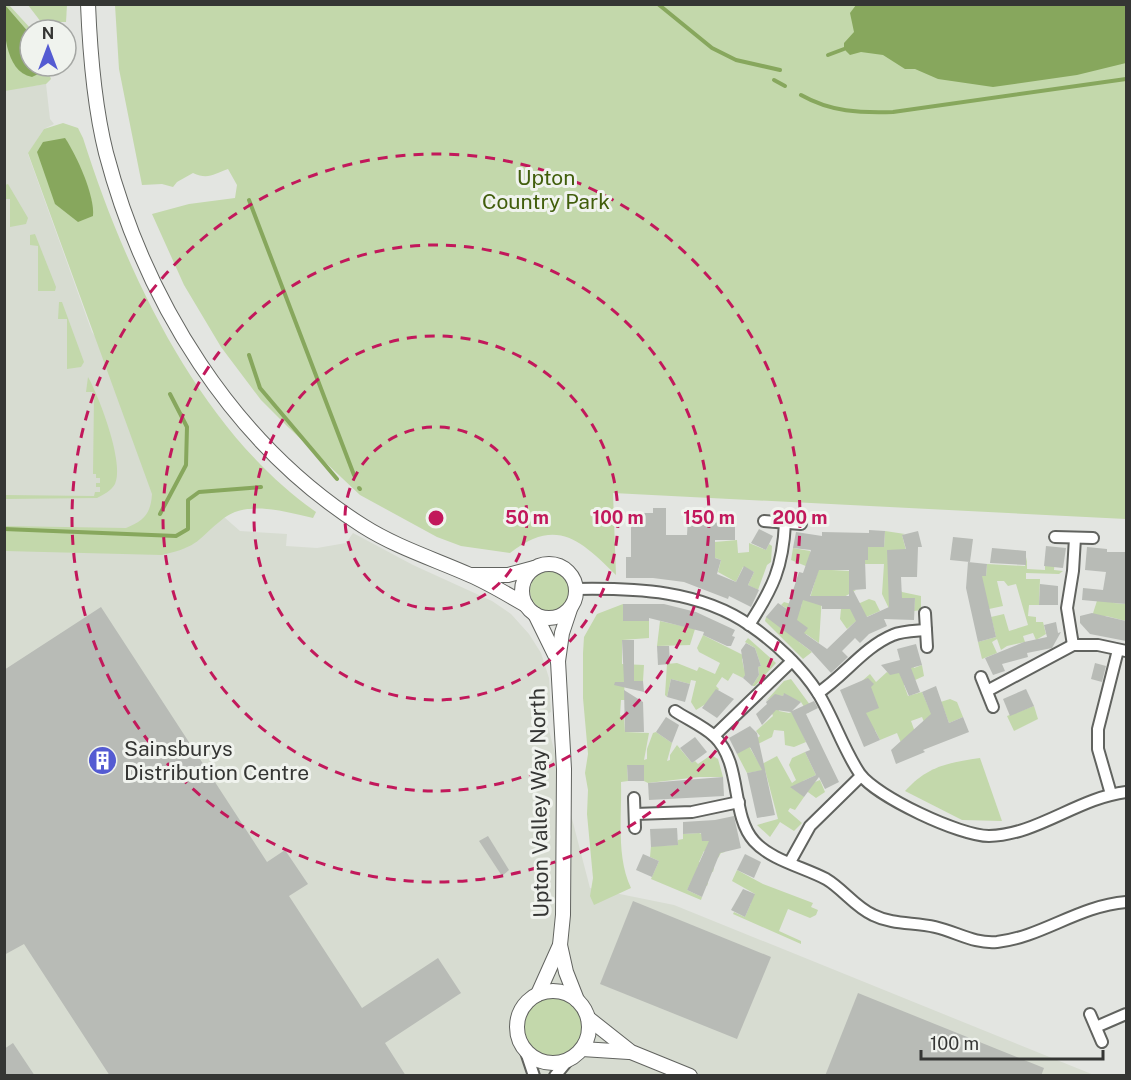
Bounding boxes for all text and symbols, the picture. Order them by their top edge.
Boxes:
north arrow [18,18,78,78]
text: N [42,24,54,43]
park label: Upton Country Park [482,165,610,214]
text: 50 m [505,507,549,528]
text: 100 m [592,507,644,528]
text: 150 m [683,507,735,528]
text: 200 m [773,507,827,528]
centre of rings [426,508,446,528]
street label: Upton Valley Way North [524,688,554,918]
place label: Sainsburys Distribution Centre [124,736,309,785]
building icon: Sainsburys Distribution Centre [87,744,119,776]
scale bar [921,1023,1102,1061]
text: 100 m [930,1033,979,1054]

